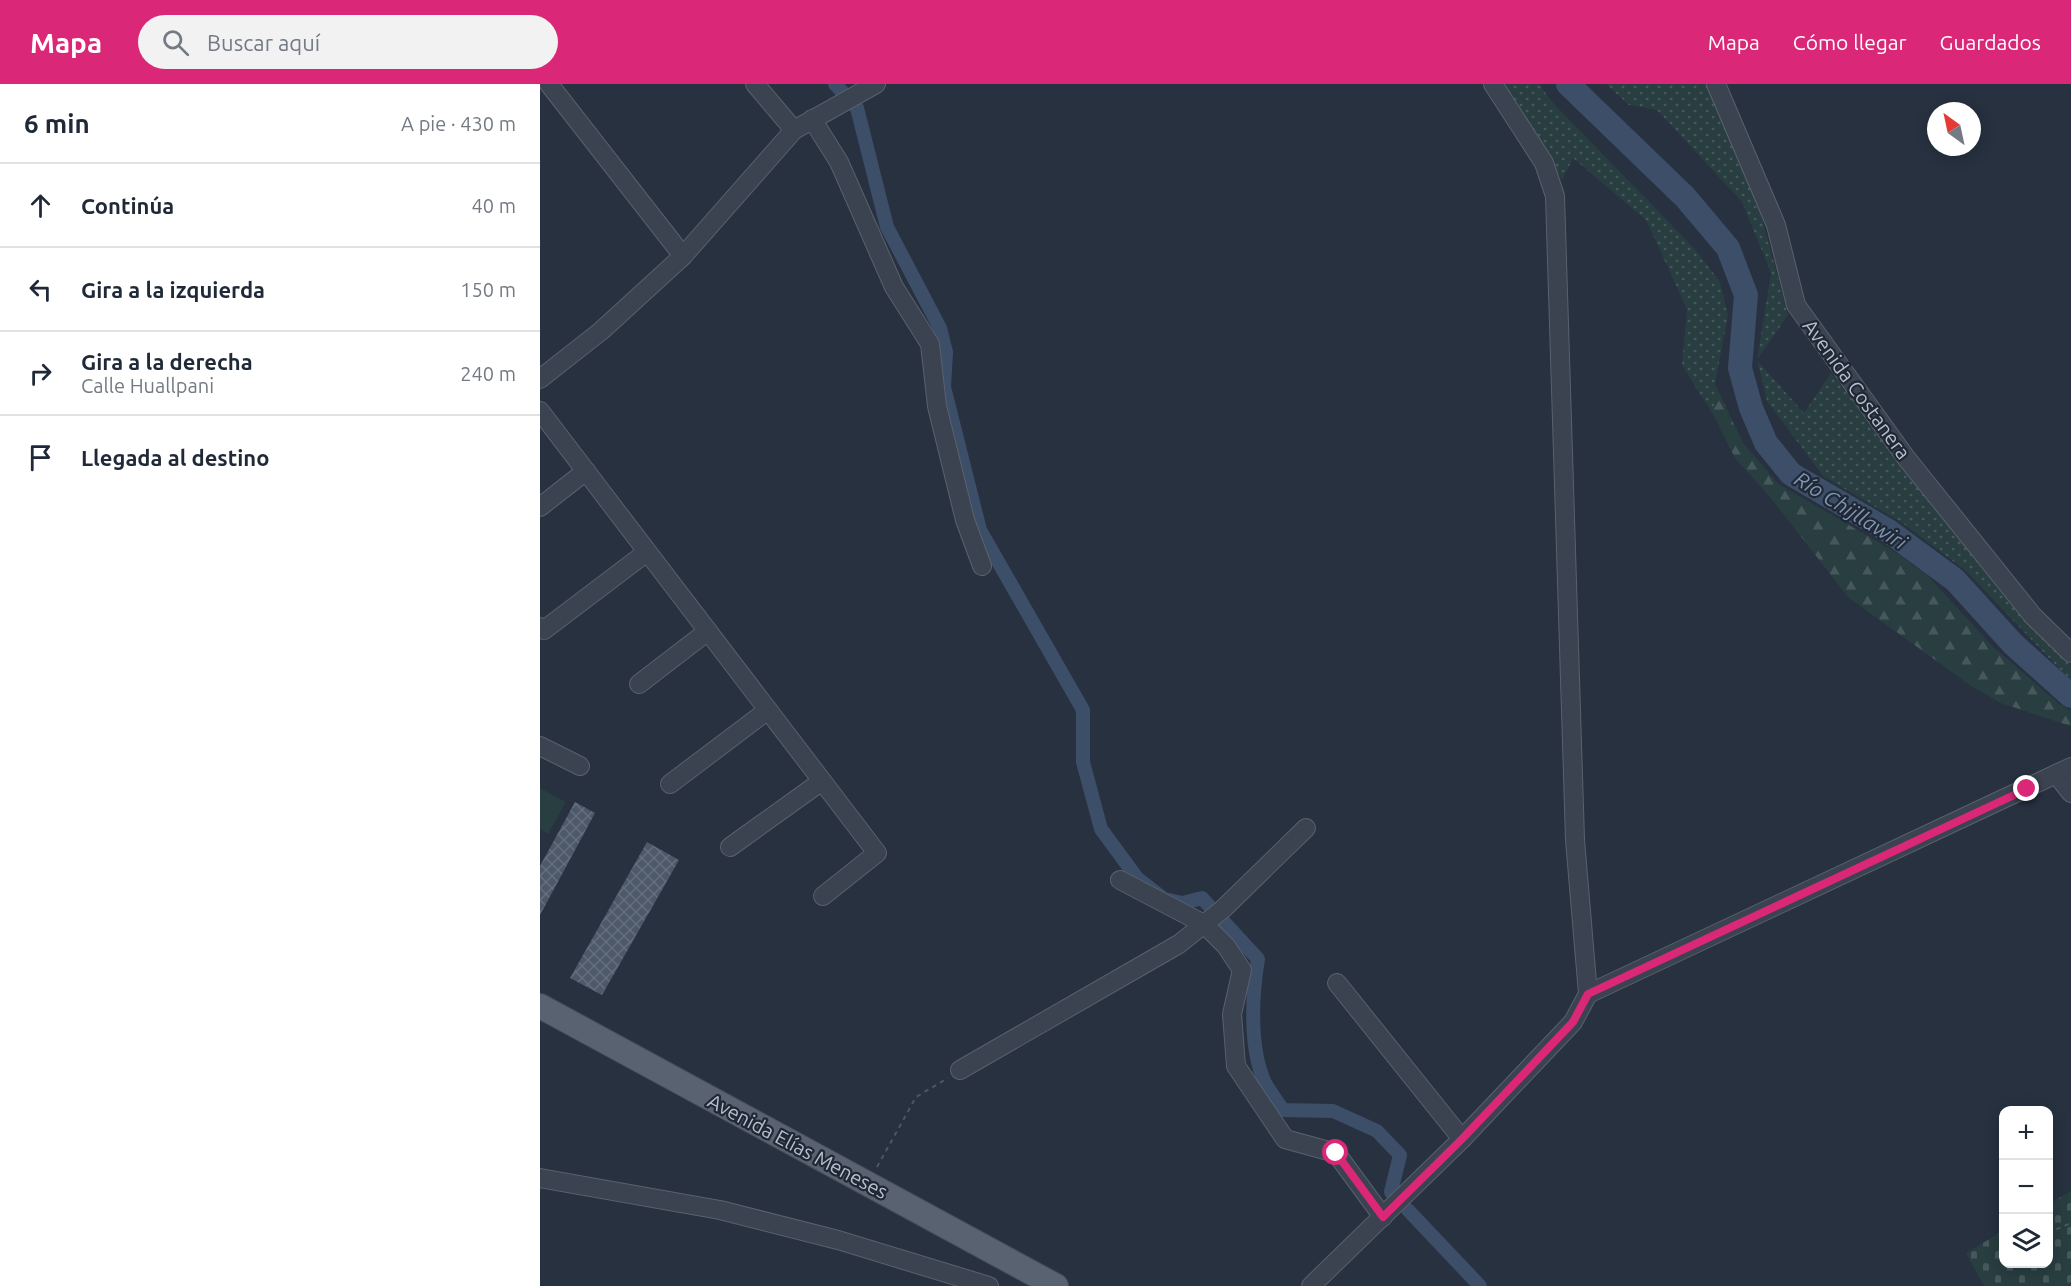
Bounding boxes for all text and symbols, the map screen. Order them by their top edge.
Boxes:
search box [138,15,558,69]
icon: search [159,26,192,59]
text: Mapa [30,27,102,58]
text: Buscar aquí [207,30,320,55]
text: Mapa [1708,30,1760,54]
text: Cómo llegar [1793,30,1907,54]
text: Guardados [1940,30,2041,54]
north arrow [1927,102,1981,156]
text: 6 min [24,109,90,138]
text: A pie · 430 m [401,112,516,135]
icon: ahead [24,189,57,222]
text: Continúa [81,193,174,218]
text: 40 m [472,194,516,217]
icon: left [24,273,57,306]
text: Gira a la izquierda [81,277,265,302]
text: 150 m [460,278,516,301]
street label: Avenida Costanera [1799,315,1915,463]
text: Gira a la derecha [81,349,253,374]
icon: right [24,357,57,390]
text: 240 m [460,362,516,385]
text: Calle Huallpani [81,374,214,397]
icon: arrive [24,441,57,474]
text: Llegada al destino [81,445,269,470]
water label: Río Chijllawiri [1791,466,1912,554]
route end [2013,775,2039,801]
street label: Avenida Elías Meneses [704,1089,892,1203]
map controls [1999,1106,2053,1268]
button: + [1999,1106,2053,1160]
route start [1322,1139,1348,1165]
button: − [1999,1160,2053,1214]
button: layers [1999,1214,2053,1268]

